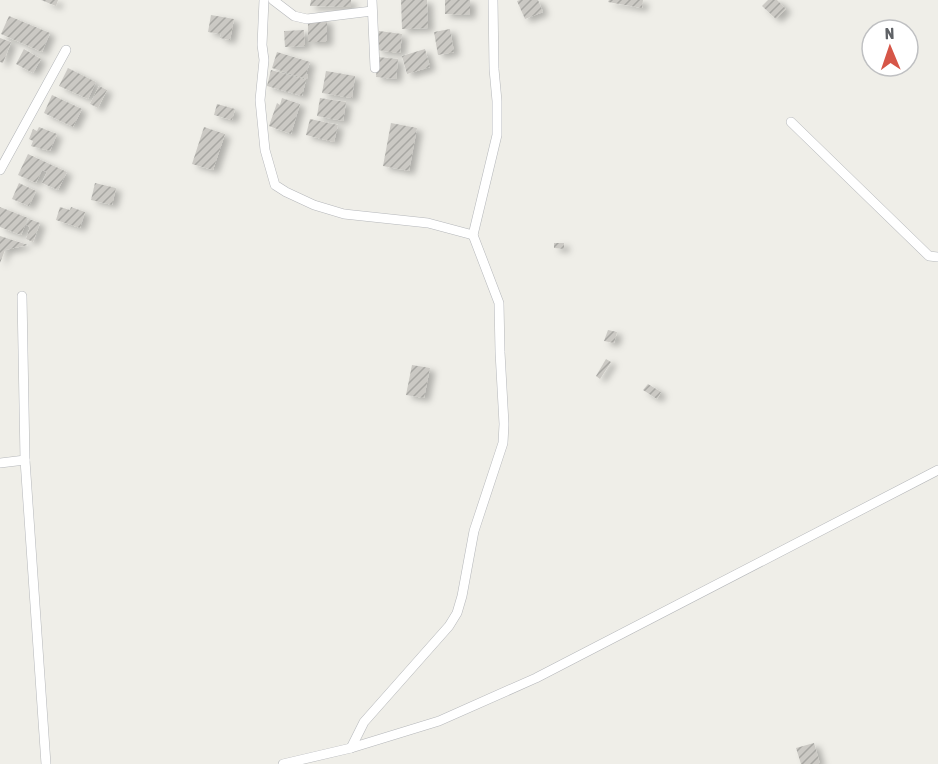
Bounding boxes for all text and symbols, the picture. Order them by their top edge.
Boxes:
north arrow [860,18,920,78]
text: N [884,24,895,42]

